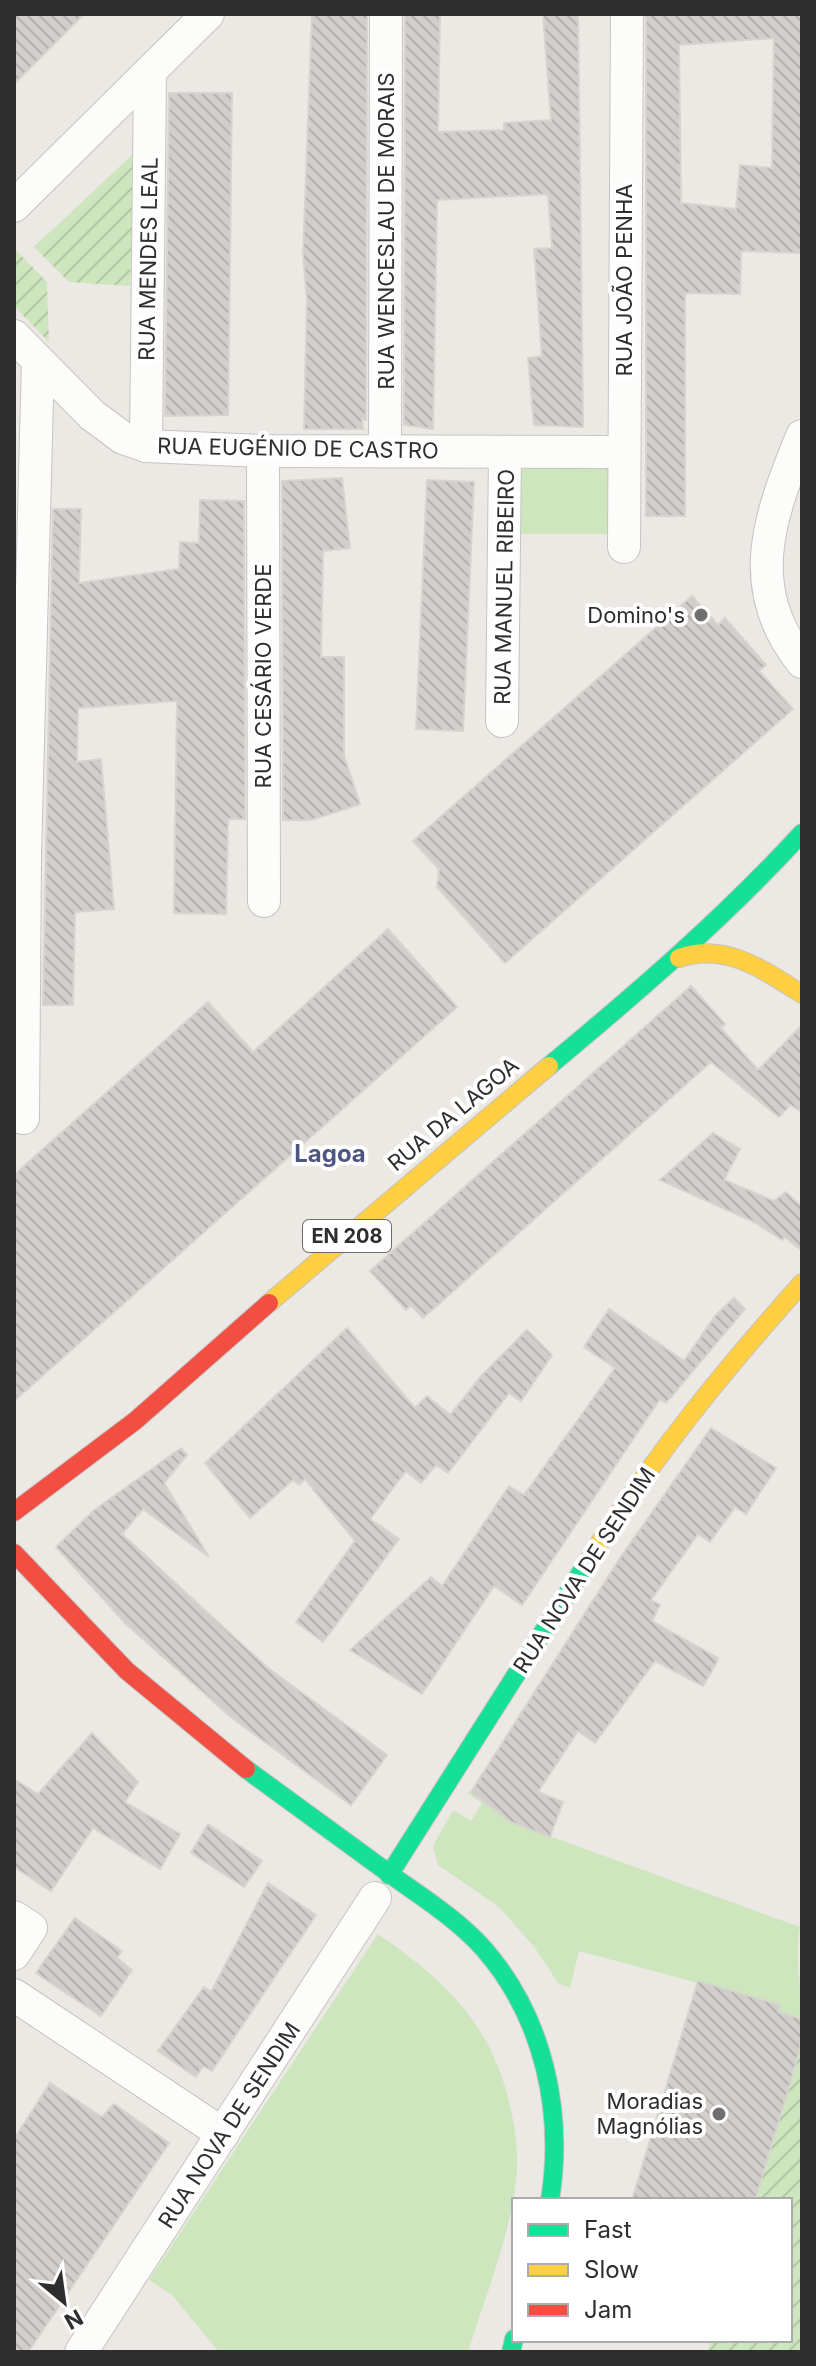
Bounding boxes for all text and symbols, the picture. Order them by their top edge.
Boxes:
street label: RUA WENCESLAU DE MORAIS [373,72,399,390]
street label: RUA MENDES LEAL [133,157,163,361]
street label: RUA JOÃO PENHA [611,184,637,376]
street label: RUA EUGÉNIO DE CASTRO [157,433,439,463]
street label: RUA MANUEL RIBEIRO [489,469,519,705]
street label: RUA CESÁRIO VERDE [250,564,276,788]
place label: Domino's [587,602,685,628]
marker: Domino's [692,606,710,624]
street label: RUA DA LAGOA [382,1052,524,1176]
district label: Lagoa [294,1139,366,1168]
road number: EN 208 [303,1220,391,1252]
street label: RUA NOVA DE SENDIM [508,1462,660,1678]
street label: RUA NOVA DE SENDIM [153,2017,305,2233]
place label: Moradias Magnólias [596,2088,703,2139]
marker: Moradias Magnólias [710,2105,728,2123]
legend [512,2198,792,2342]
text: Fast [584,2215,632,2244]
text: Slow [584,2255,639,2284]
north arrow [24,2262,104,2342]
text: Jam [584,2295,632,2324]
text: N [60,2304,87,2335]

